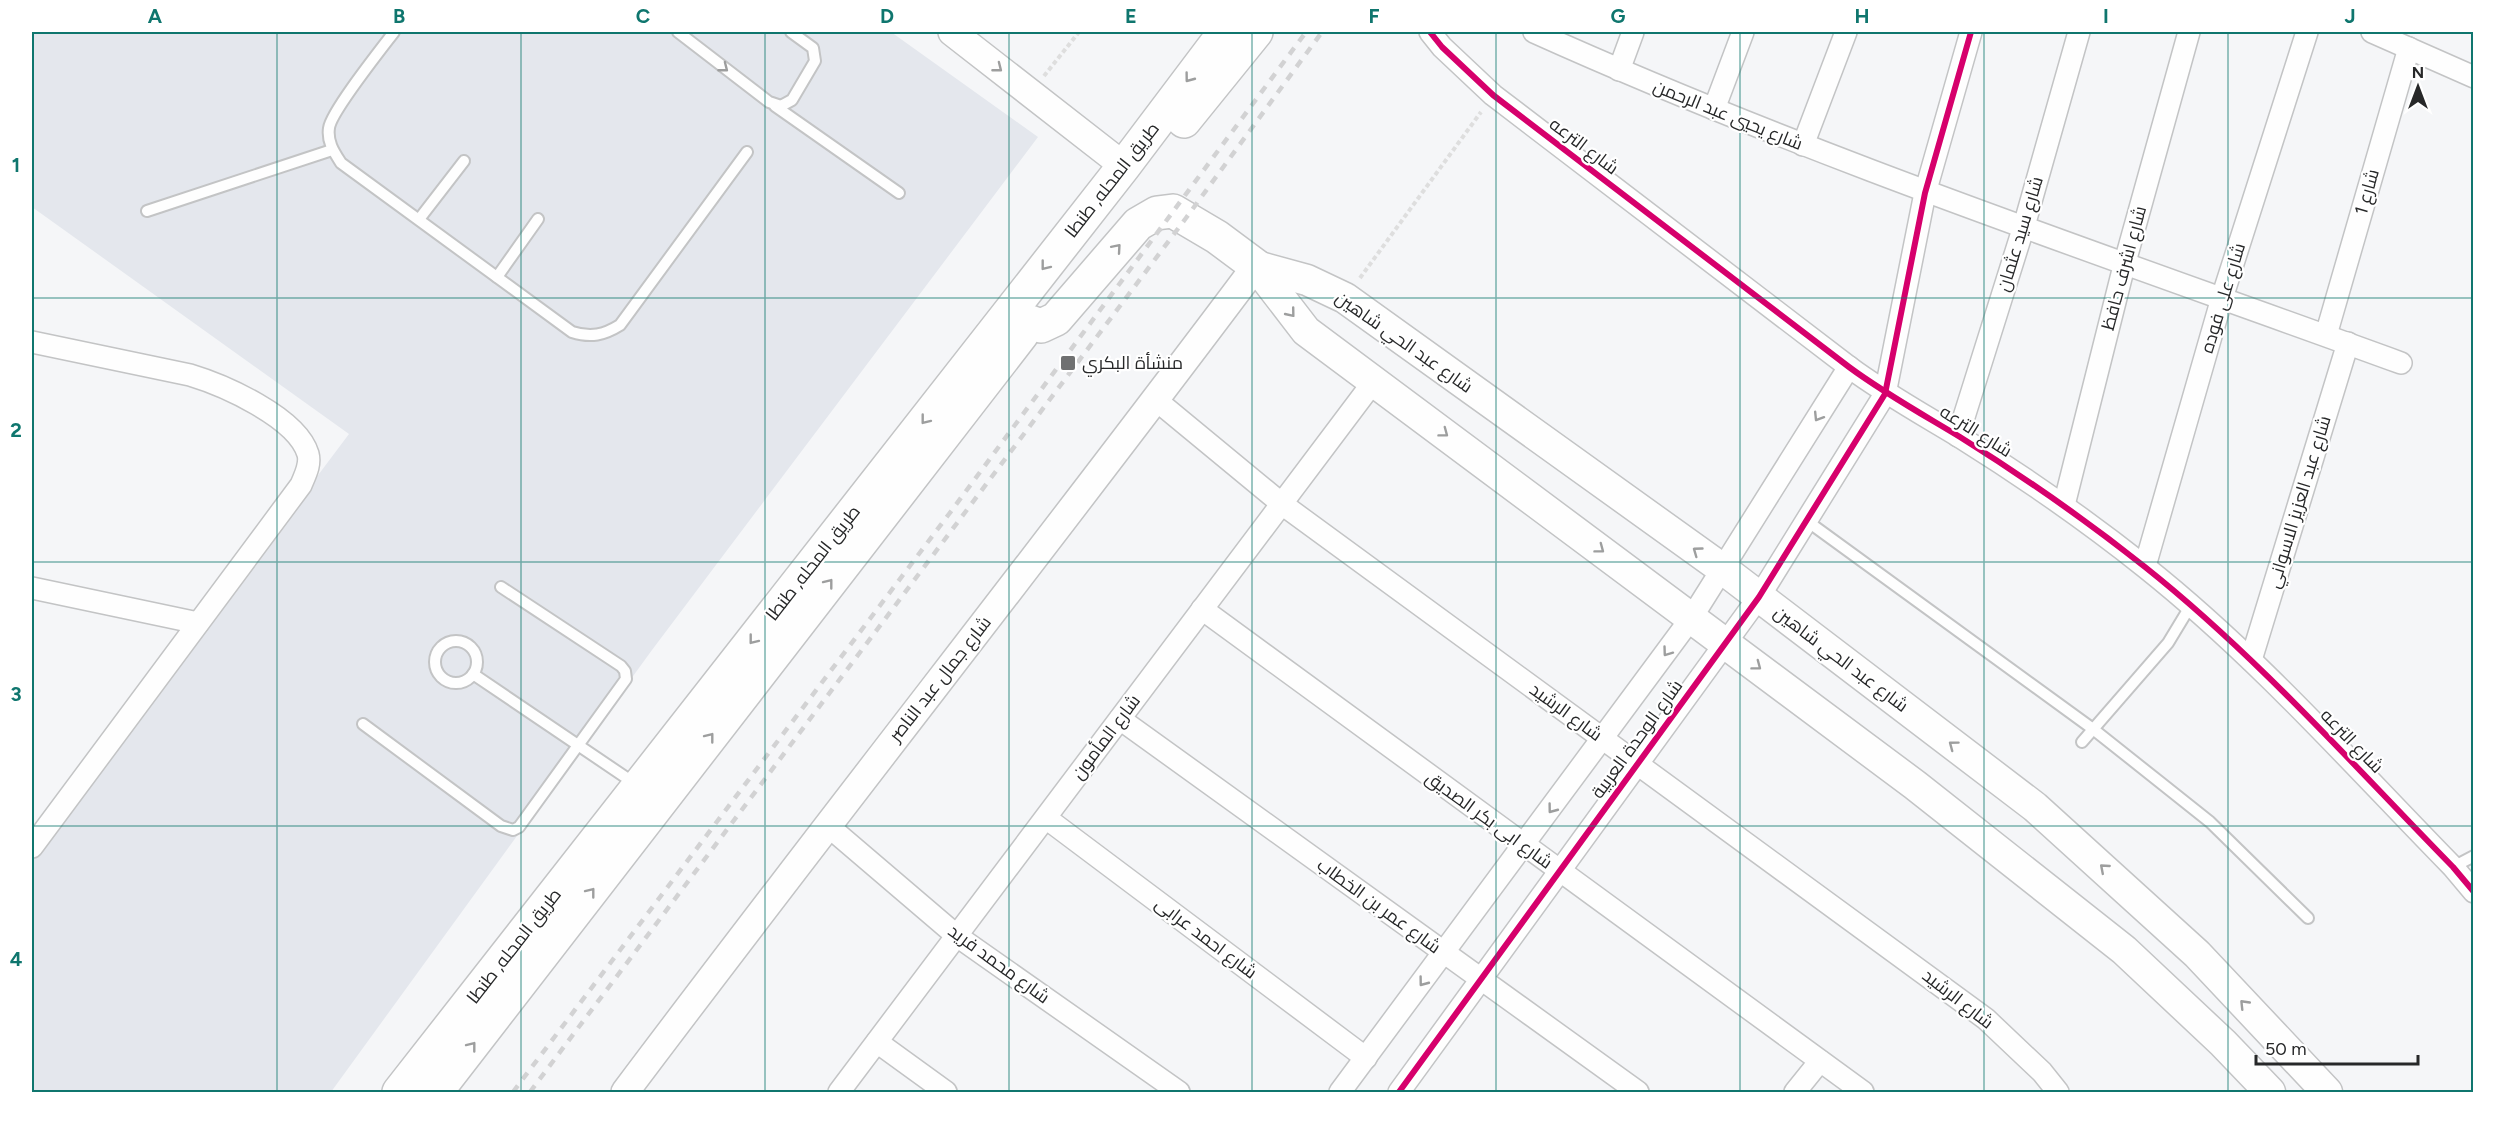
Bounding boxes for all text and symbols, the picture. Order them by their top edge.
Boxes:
text: A [148,4,163,28]
text: B [393,4,405,28]
text: C [636,4,650,28]
text: D [880,4,894,28]
text: E [1125,4,1137,28]
text: F [1368,4,1380,28]
text: G [1611,4,1626,28]
text: H [1855,4,1870,28]
text: I [2103,4,2109,28]
text: J [2344,4,2356,28]
north arrow [2388,57,2448,117]
one-way arrow [718,60,729,71]
one-way arrow [991,60,1002,71]
text: N [2412,63,2424,82]
one-way arrow [1186,72,1197,83]
street label: شارع يحيي عبد الرحمن [1650,75,1806,156]
street label: شارع الترعه [1544,113,1623,180]
street label: طريق المحله, طنطا [1060,118,1165,243]
text: 1 [12,153,20,177]
street label: شارع 1 [2350,166,2385,218]
street label: شارع سيد عثمان [1992,174,2049,294]
street label: شارع اشرف حافظ [2097,203,2152,333]
street label: شارع على فوده [2196,240,2251,356]
one-way arrow [1110,244,1121,255]
one-way arrow [1042,260,1053,271]
street label: شارع عبد الحي شاهين [1329,286,1477,400]
one-way arrow [1283,306,1294,317]
place label: منشأة البكري [1082,352,1183,377]
marker: منشأة البكري [1059,354,1077,372]
street label: شارع الترعه [1935,400,2016,463]
one-way arrow [1813,411,1825,421]
one-way arrow [922,413,933,424]
street label: شارع عبد العزيز الاسواني [2262,413,2339,592]
text: 2 [10,418,22,442]
one-way arrow [1437,426,1448,437]
street label: طريق المحله, طنطا [761,501,866,626]
one-way arrow [1594,542,1605,553]
one-way arrow [1693,547,1704,558]
one-way arrow [822,579,833,590]
street label: شارع عبد الحي شاهين [1768,601,1913,719]
street label: شارع جمال عبد الناصر [884,612,997,748]
one-way arrow [750,633,761,644]
one-way arrow [1663,645,1674,656]
one-way arrow [1750,659,1761,670]
street label: شارع الوحدة العربية [1587,675,1688,803]
street label: شارع الرشيد [1525,678,1607,746]
text: 3 [10,682,22,706]
street label: شارع المأمون [1067,690,1146,784]
street label: شارع الترعه [2315,704,2388,778]
one-way arrow [703,733,714,744]
one-way arrow [1949,741,1960,752]
street label: شارع ابى بكر الصديق [1421,767,1557,874]
one-way arrow [1548,802,1559,813]
street label: شارع عمر بن الخطاب [1312,854,1445,959]
one-way arrow [2100,864,2111,875]
street label: طريق المحله, طنطا [462,884,567,1009]
one-way arrow [584,887,595,898]
street label: شارع احمد عرابى [1150,893,1261,984]
street label: شارع محمد فريد [943,920,1054,1009]
text: 4 [10,947,23,971]
street label: شارع الرشيد [1917,964,1998,1034]
one-way arrow [1419,975,1430,986]
one-way arrow [2241,1000,2252,1011]
scale bar [2256,1028,2418,1066]
text: 50 m [2265,1038,2307,1060]
one-way arrow [465,1042,476,1053]

